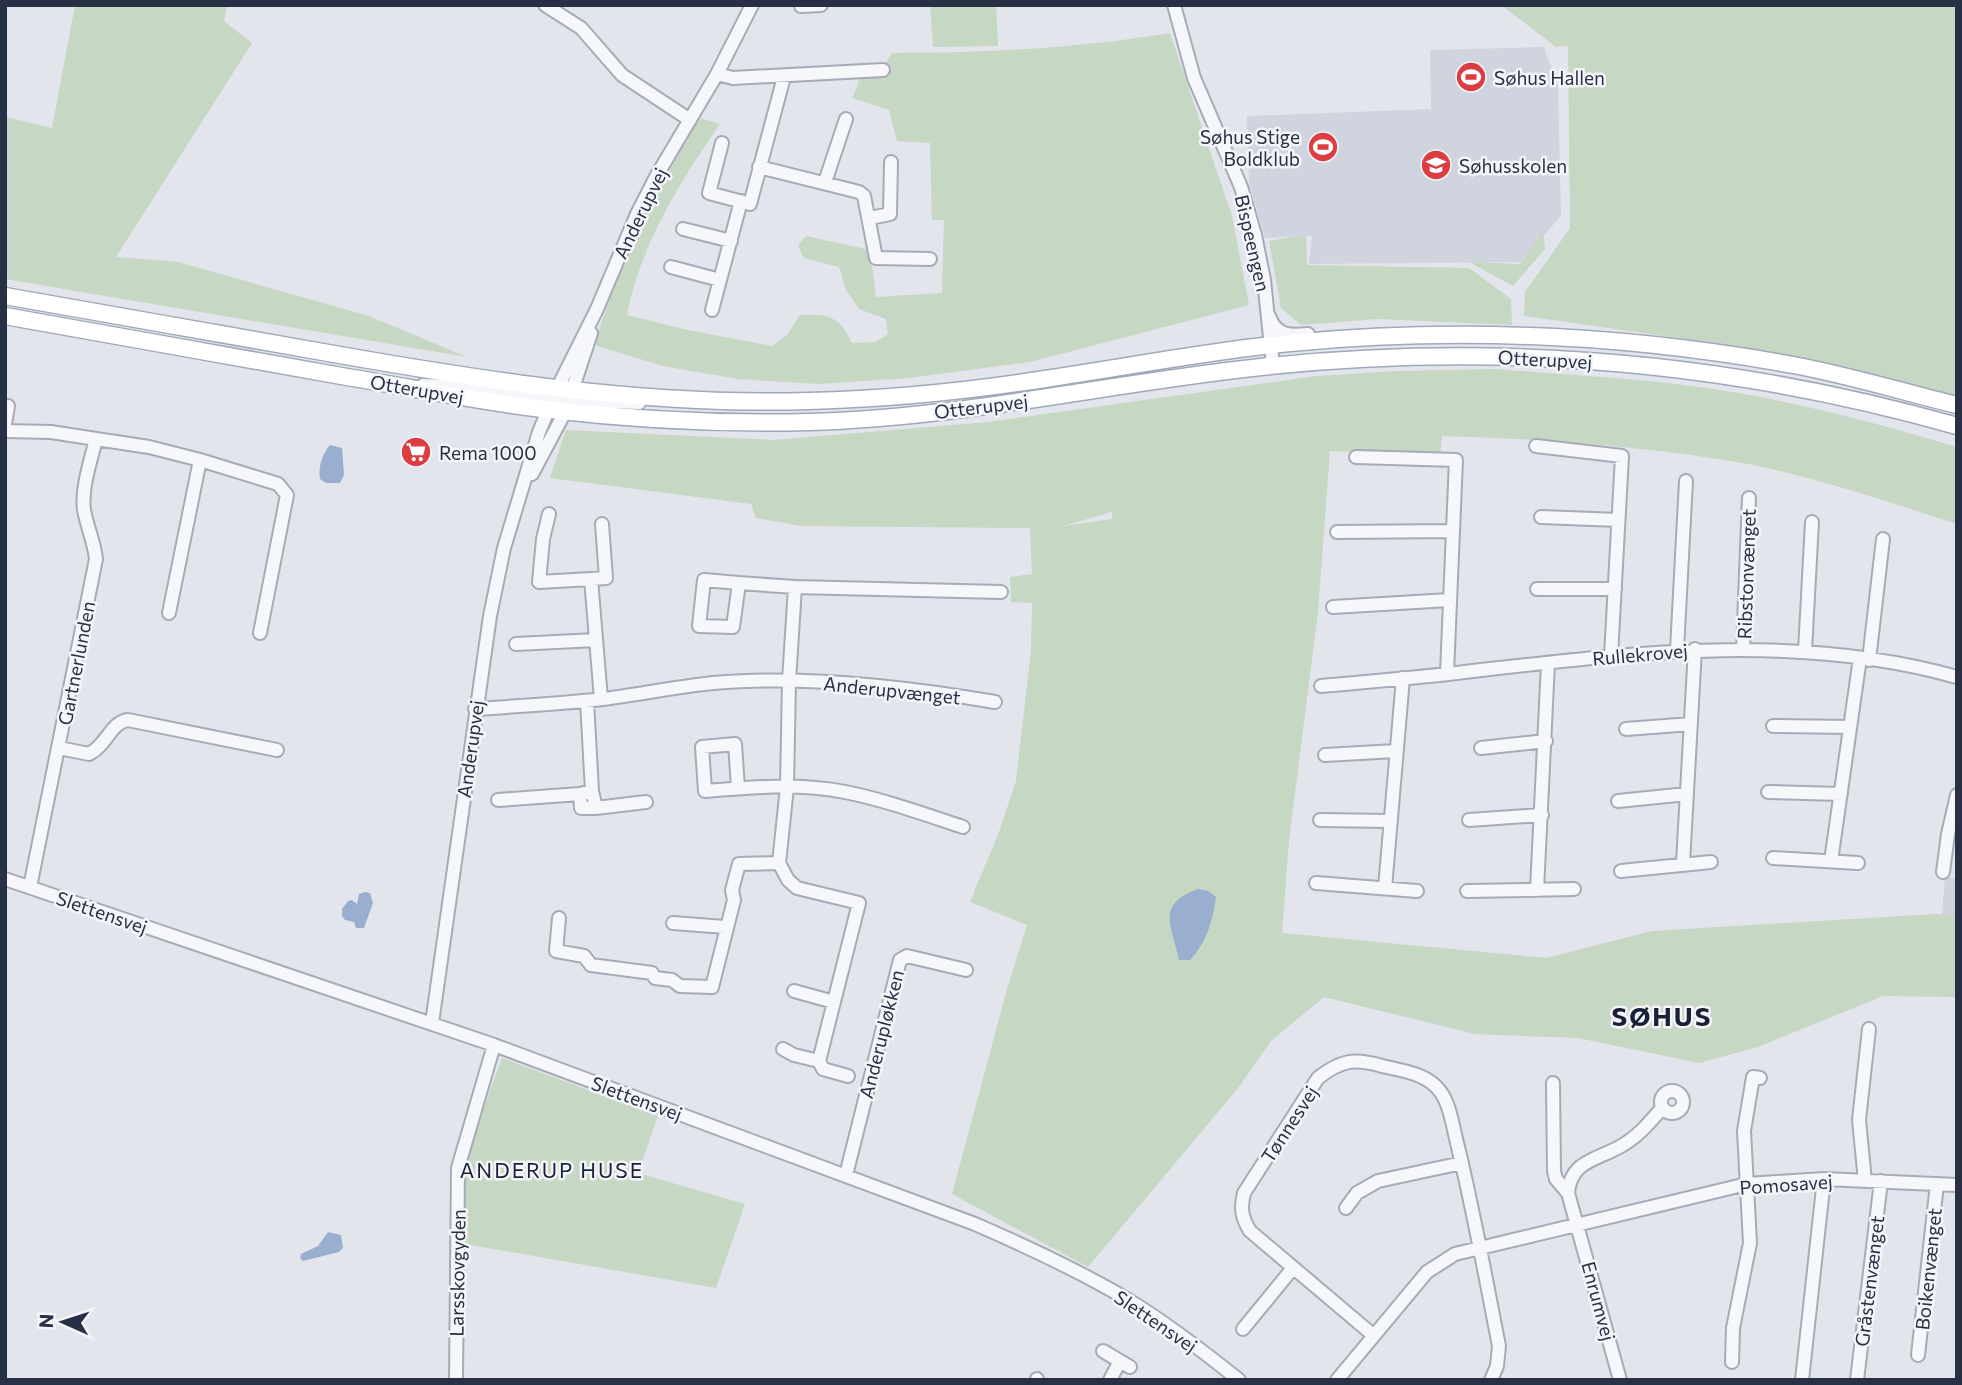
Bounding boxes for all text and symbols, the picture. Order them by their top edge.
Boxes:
sports icon: Søhus Hallen [1454,60,1488,94]
place label: Søhus Hallen [1494,66,1605,89]
place label: Søhus Stige Boldklub [1200,125,1300,170]
sports icon: Søhus Stige Boldklub [1306,130,1340,164]
school or university icon: Søhusskolen [1419,148,1453,182]
place label: Søhusskolen [1459,154,1567,177]
street label: Anderupvej [608,164,672,262]
street label: Bispeengen [1231,192,1275,294]
street label: Otterupvej [1497,345,1593,373]
street label: Otterupvej [368,369,466,409]
street label: Otterupvej [933,389,1029,423]
supermarket icon: Rema 1000 [399,435,433,469]
place label: Rema 1000 [439,441,537,464]
street label: Ribstonvænget [1732,508,1760,640]
street label: Gartnerlunden [53,599,99,727]
street label: Rullekrovej [1591,638,1689,670]
street label: Anderupvænget [822,671,962,709]
street label: Anderupvej [452,699,488,799]
street label: Slettensvej [53,886,151,938]
street label: Anderupløkken [854,967,908,1101]
district label: SØHUS [1612,1000,1712,1031]
street label: Slettensvej [588,1071,686,1125]
street label: Tønnesvej [1256,1081,1322,1167]
district label: ANDERUP HUSE [460,1157,644,1182]
street label: Pomosavej [1739,1169,1833,1199]
street label: Boikenvænget [1910,1207,1946,1331]
street label: Larsskovgyden [444,1209,470,1337]
street label: Gråstenvænget [1850,1214,1888,1348]
street label: Enrumvej [1577,1259,1621,1343]
street label: Slettensvej [1110,1285,1202,1357]
north arrow [28,1287,98,1357]
text: N [34,1313,57,1329]

